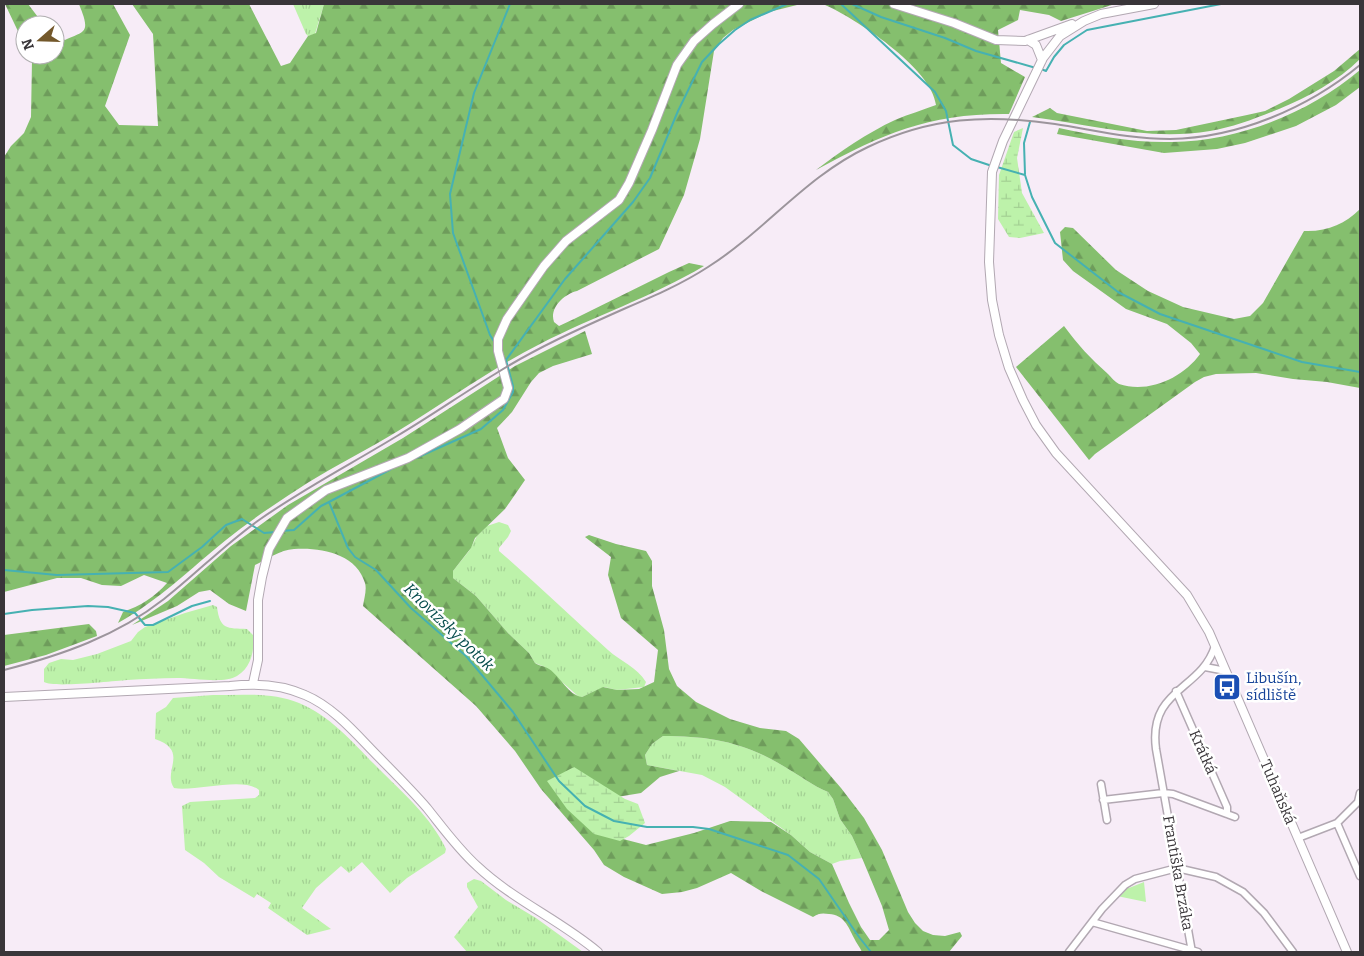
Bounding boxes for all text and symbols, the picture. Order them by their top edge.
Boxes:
north arrow [15,15,65,65]
text: N [18,36,38,52]
water label: Knovízský potok [400,579,498,675]
place label: Libušín, sídliště [1246,669,1301,704]
bus stop icon: Libušín, sídliště [1212,672,1242,702]
street label: Krátká [1185,727,1221,777]
street label: Tuhaňská [1256,757,1300,827]
street label: Františka Brzáka [1159,814,1197,932]

